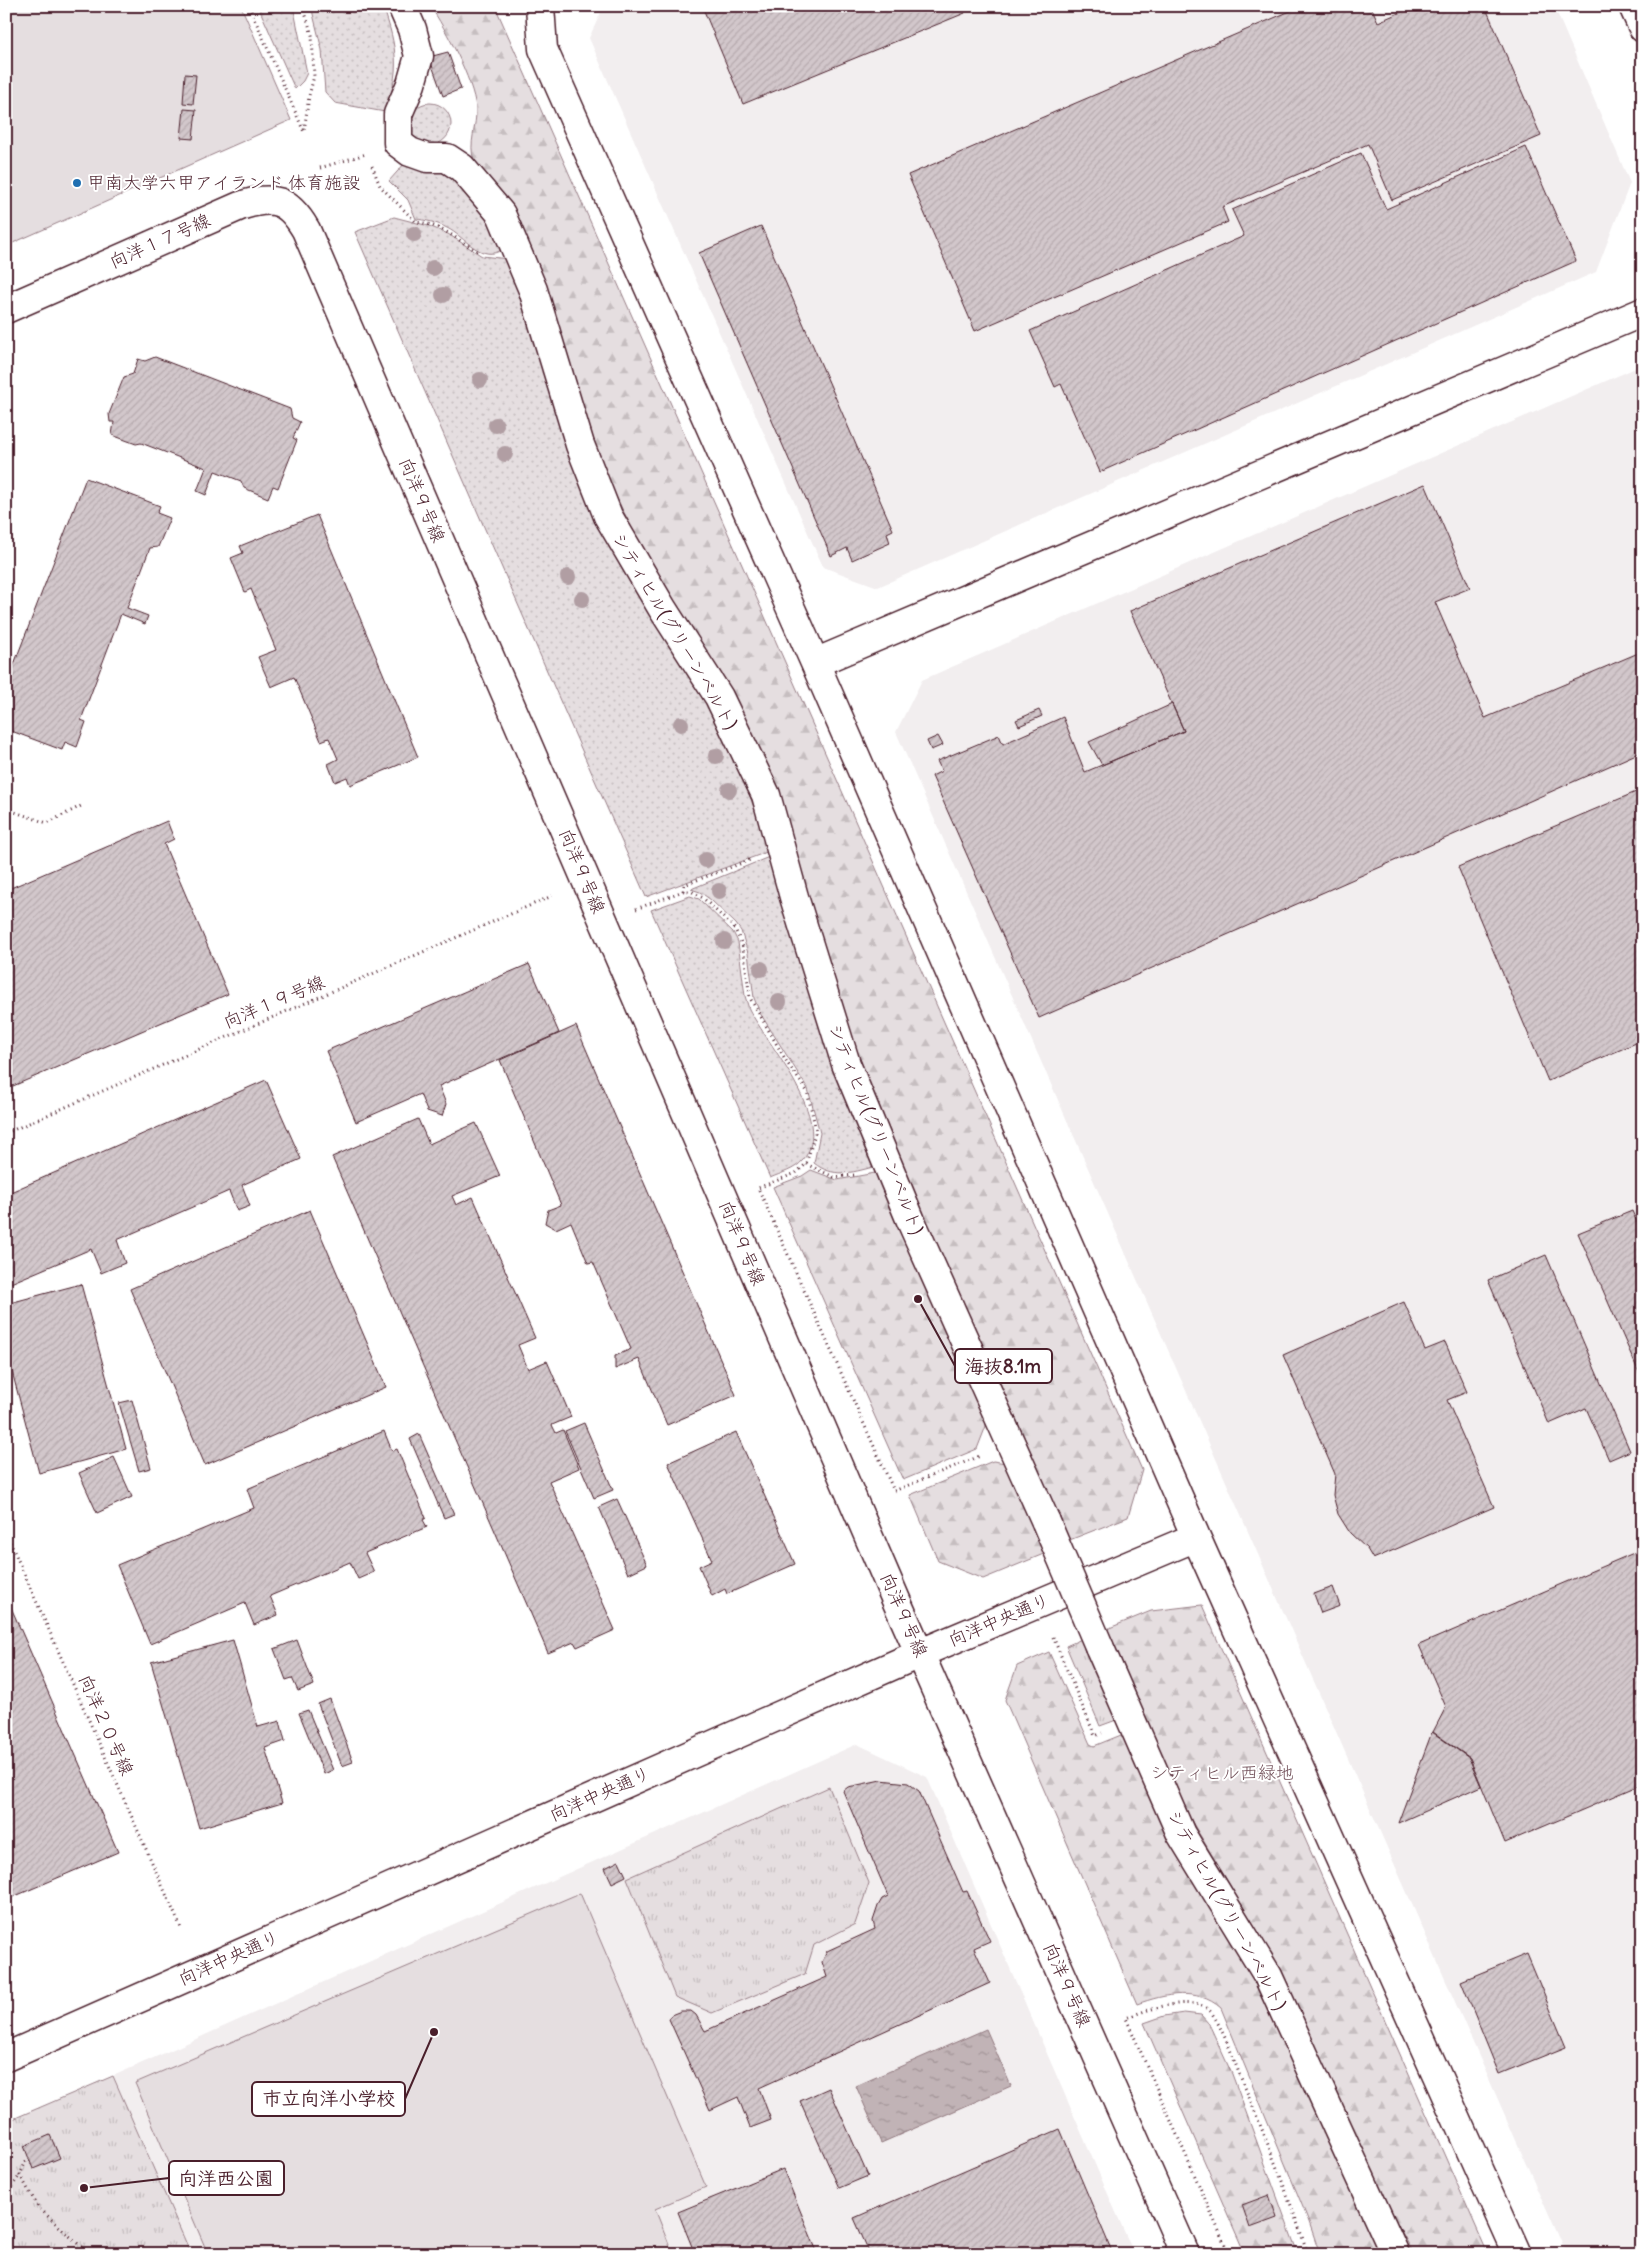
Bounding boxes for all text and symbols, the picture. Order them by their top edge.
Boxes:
place label: 甲南大学六甲アイランド 体育施設 [87,171,360,194]
marker: 甲南大学六甲アイランド 体育施設 [71,177,83,189]
street label: 向洋１７号線 [106,208,214,273]
street label: 向洋９号線 [394,454,451,546]
street label: シティヒル(グリーンベルト) [608,528,743,733]
street label: 向洋９号線 [554,825,611,917]
street label: 向洋１９号線 [220,970,328,1033]
street label: シティヒル(グリーンベルト) [824,1020,929,1238]
street label: 向洋９号線 [714,1197,771,1289]
callout: 海抜8.1m [955,1349,1052,1383]
text: 海抜8.1m [965,1354,1041,1378]
street label: 向洋９号線 [876,1569,933,1661]
street label: 向洋中央通り [945,1588,1053,1651]
street label: 向洋２０号線 [74,1671,139,1779]
street label: 向洋中央通り [546,1761,654,1826]
park label: シティヒル西緑地 [1150,1761,1294,1784]
street label: シティヒル(グリーンベルト) [1163,1806,1292,2014]
street label: 向洋中央通り [175,1925,283,1990]
street label: 向洋９号線 [1039,1939,1096,2031]
callout: 市立向洋小学校 [252,2082,405,2116]
text: 市立向洋小学校 [262,2086,396,2110]
callout: 向洋西公園 [169,2161,284,2195]
text: 向洋西公園 [178,2166,274,2190]

